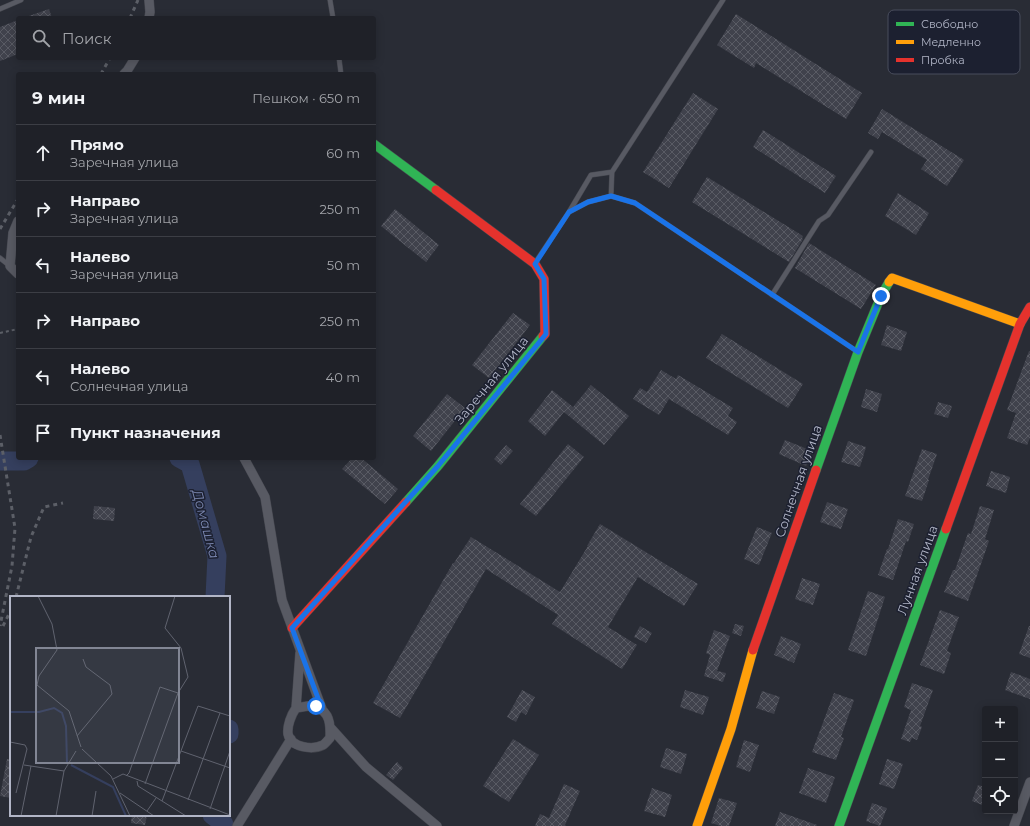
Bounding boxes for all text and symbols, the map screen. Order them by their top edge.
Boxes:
legend [888,10,1020,74]
search box [16,16,376,60]
text: Свободно [921,17,978,31]
icon: search [30,27,52,49]
text: Поиск [62,29,111,48]
text: Медленно [921,35,981,49]
text: Пробка [921,53,965,67]
text: 9 мин [32,88,85,108]
text: Пешком · 650 m [252,90,360,106]
text: Прямо [70,135,124,154]
icon: ahead [32,142,54,164]
text: 60 m [326,145,360,161]
text: Заречная улица [70,154,179,170]
text: Направо [70,191,140,210]
icon: right [32,198,54,220]
text: 250 m [319,201,360,217]
text: Заречная улица [70,210,179,226]
text: Налево [70,247,130,266]
icon: left [32,254,54,276]
text: 50 m [327,257,360,273]
text: Заречная улица [70,266,179,282]
route end [872,287,890,305]
icon: right [32,310,54,332]
text: Направо [70,311,140,330]
text: 250 m [319,313,360,329]
street label: Заречная улица [451,333,531,427]
text: Налево [70,359,130,378]
icon: left [32,366,54,388]
text: 40 m [326,369,360,385]
text: Солнечная улица [70,378,188,394]
icon: arrive [32,422,54,444]
street label: Солнечная улица [771,422,825,540]
text: Пункт назначения [70,423,221,442]
water label: Домашка [188,485,224,561]
street label: Лунная улица [893,523,941,617]
inset map [10,596,230,816]
route start [307,697,325,715]
map controls [982,706,1018,814]
button: + [982,706,1018,742]
button: − [982,742,1018,778]
button: locate [982,778,1018,814]

